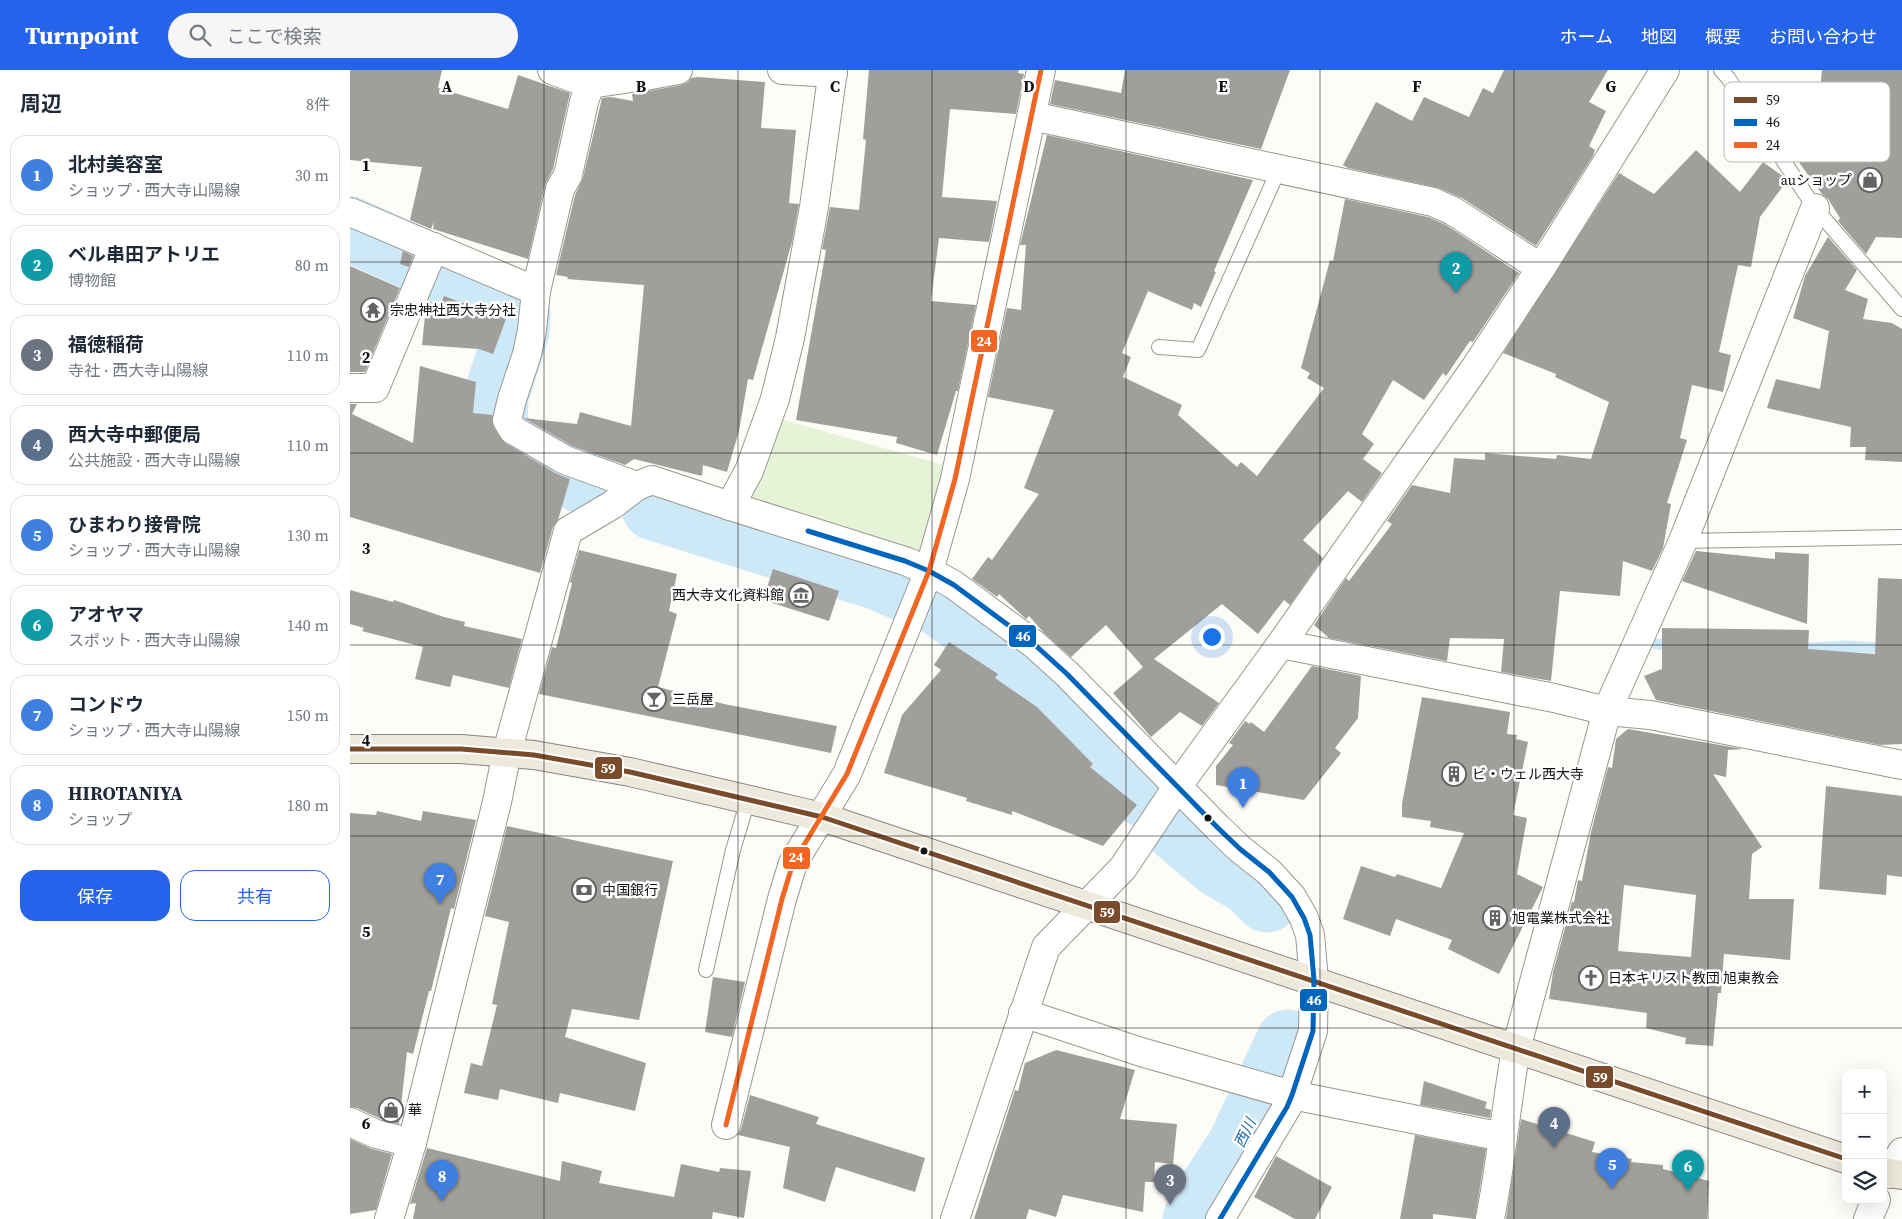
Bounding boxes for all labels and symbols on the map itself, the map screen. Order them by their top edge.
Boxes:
text: A [442,75,453,97]
text: B [636,75,647,97]
text: C [830,75,840,97]
text: D [1023,75,1035,97]
text: E [1218,75,1228,97]
text: F [1412,75,1422,97]
text: G [1606,75,1617,97]
legend [1724,82,1890,162]
text: 59 [1766,90,1780,110]
text: 46 [1766,112,1780,132]
text: 24 [1766,135,1780,155]
text: 1 [362,154,370,176]
shop icon: auショップ [1857,167,1883,193]
place label: auショップ [1781,170,1852,190]
pin: 2 [1440,252,1472,293]
temple icon: 宗忠神社西大寺分社 [360,297,386,323]
place label: 宗忠神社西大寺分社 [390,300,516,320]
line badge: 24 [970,329,998,353]
text: 24 [976,331,992,351]
text: 2 [362,346,371,368]
text: 3 [362,537,371,559]
museum icon: 西大寺文化資料館 [788,582,814,608]
place label: 西大寺文化資料館 [672,585,784,605]
line badge: 46 [1008,624,1037,648]
your location [1199,624,1225,650]
text: 46 [1015,626,1031,646]
bar icon: 三岳屋 [641,686,667,712]
place label: 三岳屋 [672,689,714,709]
text: 4 [362,729,371,751]
line badge: 59 [594,756,623,780]
text: 59 [600,758,616,778]
building icon: ビ・ウェル西大寺 [1441,761,1467,787]
place label: ビ・ウェル西大寺 [1472,764,1584,784]
pin: 1 [1227,767,1259,808]
unlabelled marker [1203,813,1213,823]
line badge: 24 [782,846,811,870]
unlabelled marker [919,846,929,856]
text: 24 [788,847,804,867]
pin: 7 [424,863,456,904]
bank icon: 中国銀行 [571,877,597,903]
place label: 中国銀行 [602,880,658,900]
line badge: 59 [1093,900,1121,924]
text: 59 [1099,902,1115,922]
building icon: 旭電業株式会社 [1482,905,1508,931]
place label: 旭電業株式会社 [1512,908,1610,928]
text: 5 [362,920,371,942]
church icon: 日本キリスト教団 旭東教会 [1578,965,1604,991]
place label: 日本キリスト教団 旭東教会 [1608,968,1779,988]
line badge: 46 [1299,988,1328,1012]
text: 46 [1306,990,1322,1010]
line badge: 59 [1585,1065,1614,1089]
text: 59 [1592,1067,1608,1087]
shop icon: 華 [378,1097,404,1123]
place label: 華 [408,1100,422,1120]
pin: 4 [1538,1107,1570,1148]
text: 6 [362,1112,371,1134]
water label: 西川 [1229,1113,1261,1151]
pin: 5 [1596,1148,1628,1189]
pin: 6 [1672,1150,1704,1191]
pin: 8 [426,1160,458,1201]
pin: 3 [1154,1164,1186,1205]

